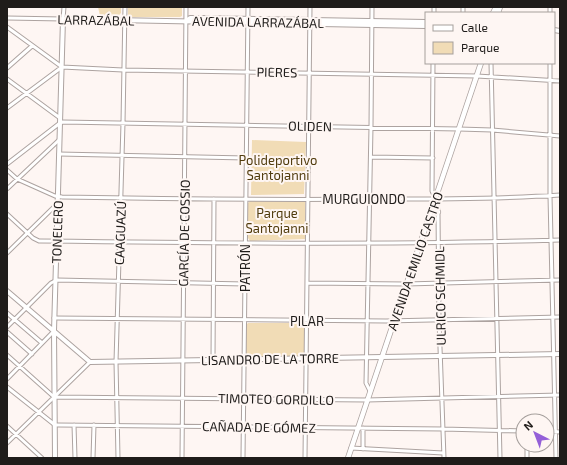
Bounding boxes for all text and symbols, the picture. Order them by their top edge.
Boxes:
street label: LARRAZÁBAL [57,10,135,29]
street label: AVENIDA LARRAZÁBAL [192,12,324,31]
legend [425,12,555,64]
text: Calle [461,20,488,34]
text: Parque [461,40,499,54]
street label: PIERES [256,64,298,80]
street label: OLIDEN [288,118,332,134]
park label: Polideportivo Santojanni [238,152,318,183]
street label: GARCÍA DE COSSIO [174,179,193,287]
street label: AVENIDA EMILIO CASTRO [384,190,446,332]
street label: MURGUIONDO [322,191,406,207]
street label: TONELERO [48,200,66,264]
street label: CAAGUAZÚ [110,201,129,265]
park label: Parque Santojanni [245,205,309,236]
street label: PATRÓN [236,244,253,292]
street label: ULRICO SCHMIDL [431,246,449,346]
street label: PILAR [290,313,324,329]
street label: LISANDRO DE LA TORRE [201,350,339,368]
street label: TIMOTEO GORDILLO [218,390,334,408]
north arrow [515,413,555,453]
street label: CAÑADA DE GÓMEZ [202,417,316,436]
text: N [521,418,535,433]

